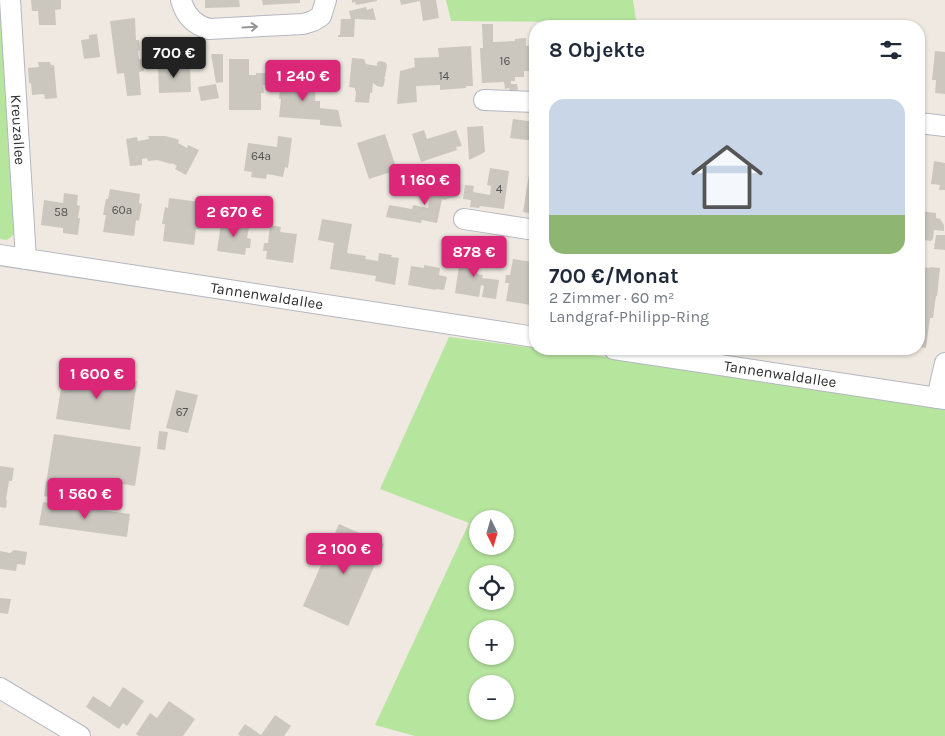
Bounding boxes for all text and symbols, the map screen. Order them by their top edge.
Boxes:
one-way arrow [241,23,257,32]
pin: 700 € [139,36,209,79]
icon: filters [877,36,905,64]
text: 8 Objekte [549,38,645,62]
text: 700 € [153,43,195,62]
house number: 16 [500,54,511,68]
pin: 1 240 € [257,59,349,102]
text: 1 240 € [276,66,330,85]
house number: 14 [439,69,450,83]
street label: Kreuzallee [7,94,29,166]
icon: home [682,132,772,222]
house number: 64a [251,149,271,163]
pin: 1 160 € [379,164,471,206]
text: 1 160 € [400,170,450,189]
house number: 4 [496,182,503,196]
pin: 2 670 € [188,196,280,238]
text: 2 670 € [206,202,262,221]
house number: 60a [112,203,132,217]
house number: 58 [54,205,68,219]
pin: 878 € [439,236,509,278]
text: 878 € [453,242,495,261]
text: 700 €/Monat [549,264,678,288]
street label: Tannenwaldallee [209,278,324,313]
text: 2 Zimmer · 60 m² [549,288,675,307]
text: Landgraf-Philipp-Ring [549,307,709,326]
street label: Tannenwaldallee [723,357,838,391]
pin: 1 600 € [51,358,143,400]
text: 1 600 € [70,364,124,383]
house number: 67 [176,405,189,419]
pin: 1 560 € [39,478,131,520]
text: 1 560 € [58,484,112,503]
north arrow [469,510,514,555]
map controls [469,510,514,720]
pin: 2 100 € [298,532,390,575]
text: 2 100 € [317,539,371,558]
button: locate [469,565,514,610]
button: + [469,620,514,665]
button: − [469,675,514,720]

